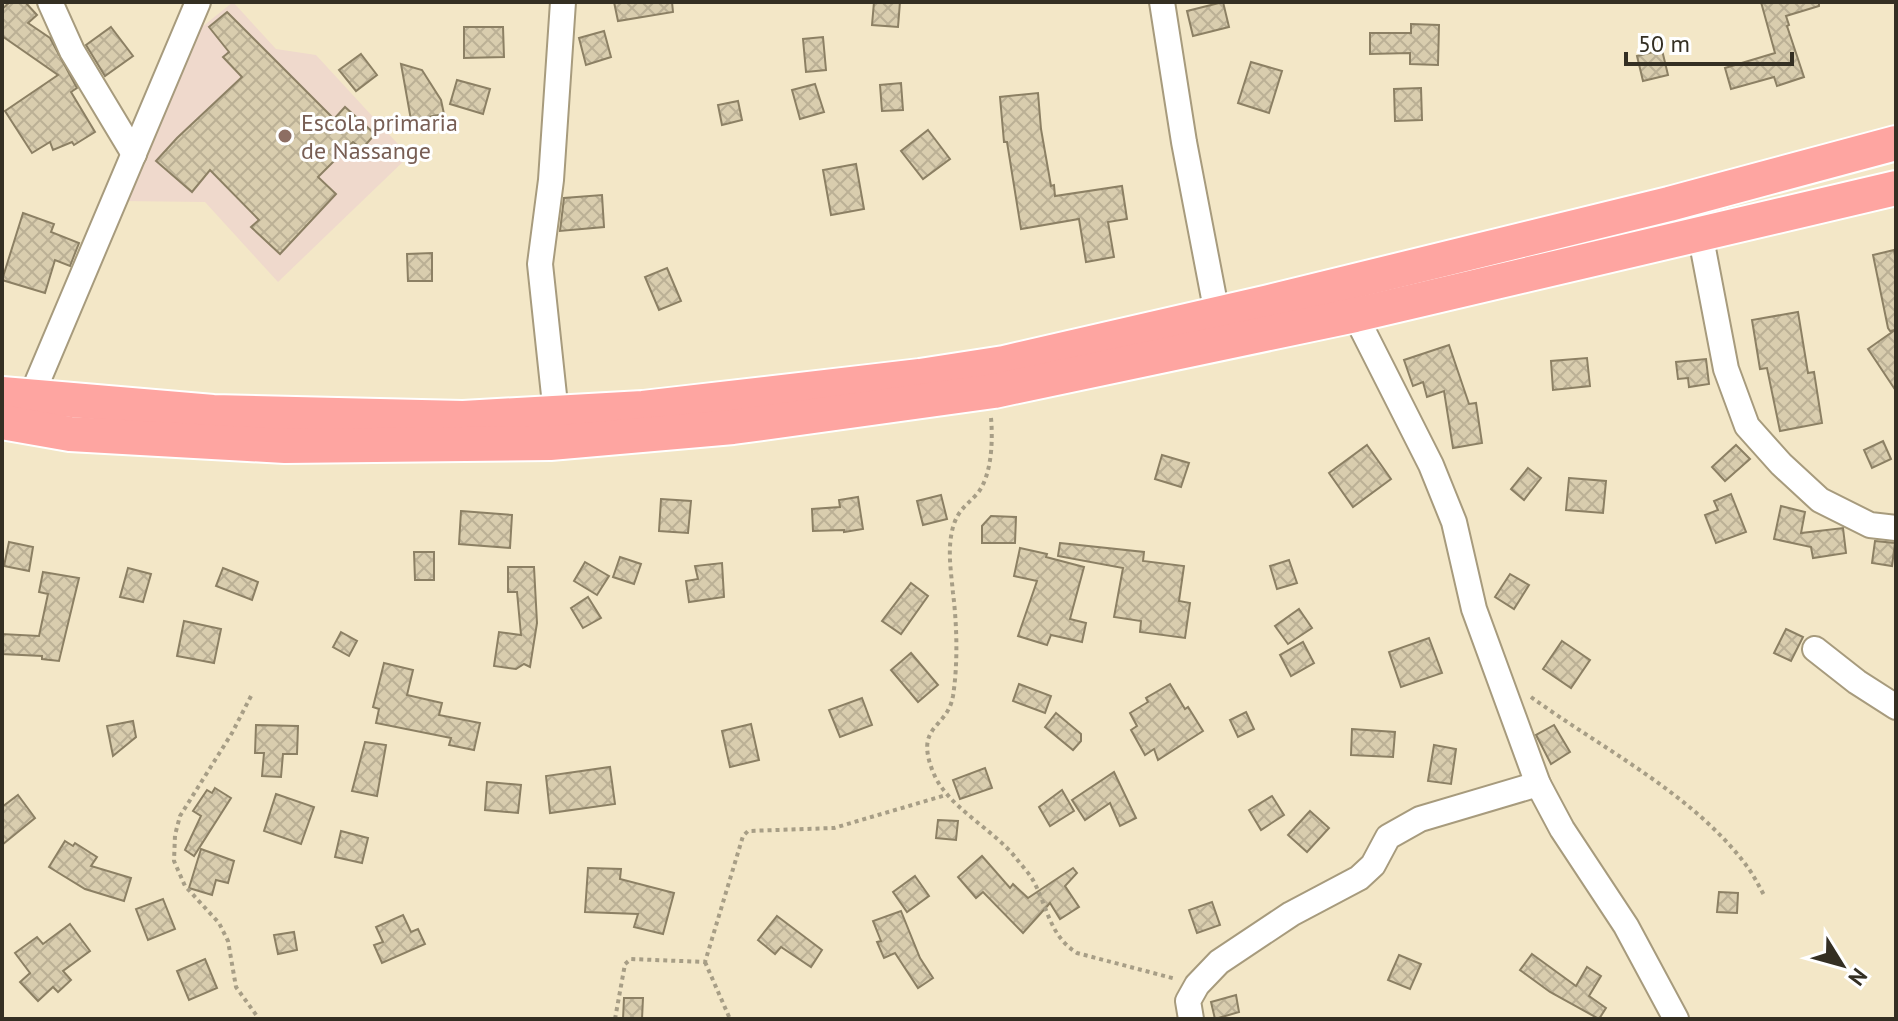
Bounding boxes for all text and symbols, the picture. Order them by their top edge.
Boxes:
scale bar [1626,16,1792,66]
text: 50 m [1638,28,1690,59]
place label: Escola primaria de Nassange [301,107,458,166]
marker: Escola primaria de Nassange [276,127,294,145]
north arrow [1802,925,1882,1005]
text: N [1842,963,1874,991]

